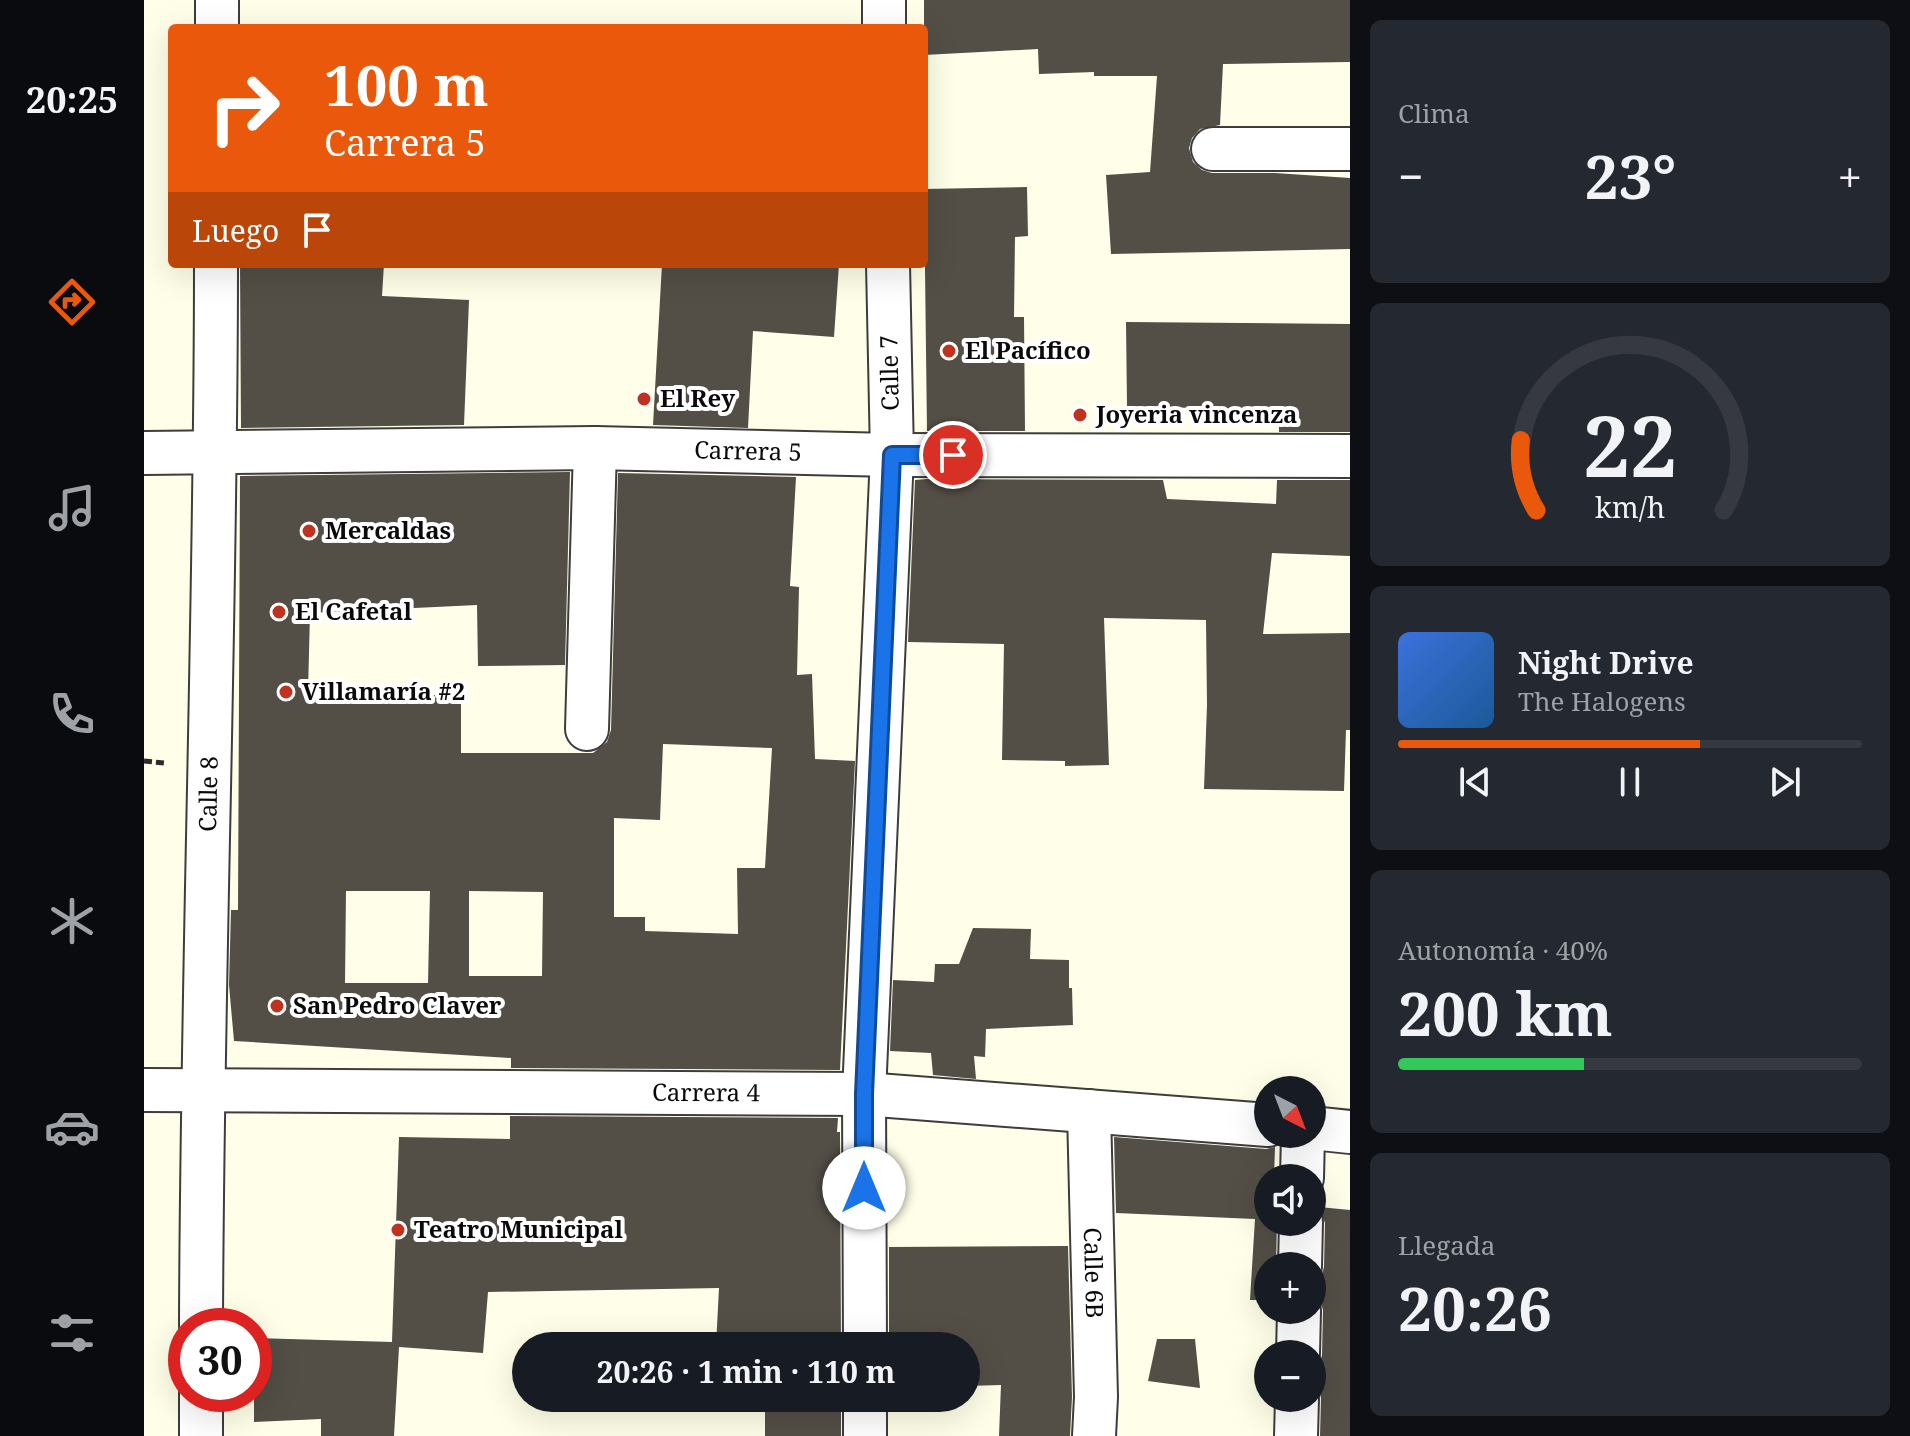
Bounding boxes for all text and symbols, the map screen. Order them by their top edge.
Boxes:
text: 100 m [324,46,489,122]
icon: right [192,56,296,160]
text: 20:25 [26,75,118,124]
text: Clima [1398,95,1470,131]
text: Carrera 5 [324,118,486,167]
text: 23° [1585,135,1676,217]
text: − [1398,146,1423,206]
text: + [1837,146,1862,206]
icon: arrive [295,208,339,252]
text: Luego [192,210,279,251]
icon: directions [44,274,100,330]
place label: El Pacífico [965,333,1091,366]
street label: Calle 7 [871,335,906,411]
marker: El Pacífico [940,342,958,360]
place label: El Rey [660,381,735,414]
text: 22 [1583,387,1677,500]
marker: El Rey [635,390,653,408]
place label: Joyeria vincenza [1095,397,1298,430]
marker: Joyeria vincenza [1071,406,1089,424]
pin [919,421,987,489]
street label: Carrera 5 [694,432,802,468]
icon: arrive [931,433,975,477]
icon: music [44,480,100,536]
text: km/h [1595,487,1665,526]
place label: Mercaldas [325,513,451,546]
marker: Mercaldas [300,522,318,540]
place label: El Cafetal [295,594,412,627]
marker: El Cafetal [270,603,288,621]
text: Night Drive [1518,642,1694,683]
place label: Villamaría #2 [302,674,465,707]
marker: Villamaría #2 [277,683,295,701]
text: The Halogens [1518,683,1686,719]
icon: phone [44,686,100,742]
street label: Calle 8 [190,756,225,832]
icon: previous [1453,760,1497,804]
icon: pause [1608,760,1652,804]
icon: next [1763,760,1807,804]
icon: climate [44,893,100,949]
text: Autonomía · 40% [1398,932,1608,968]
text: 200 km [1398,972,1613,1054]
place label: San Pedro Claver [293,988,502,1021]
marker: San Pedro Claver [268,997,286,1015]
street label: Carrera 4 [652,1075,761,1108]
north arrow [1254,1076,1326,1148]
map controls [1254,1076,1326,1412]
icon: car [44,1099,100,1155]
position arrow [822,1146,906,1230]
button: sound [1254,1164,1326,1236]
place label: Teatro Municipal [414,1212,623,1245]
marker: Teatro Municipal [389,1221,407,1239]
street label: Calle 6B [1077,1227,1112,1319]
text: Llegada [1398,1227,1495,1263]
button: + [1254,1252,1326,1324]
text: 20:26 [1398,1267,1552,1349]
icon: filters [44,1305,100,1361]
speed limit sign: 30 [168,1308,272,1412]
button: − [1254,1340,1326,1412]
text: 20:26 · 1 min · 110 m [597,1351,895,1392]

